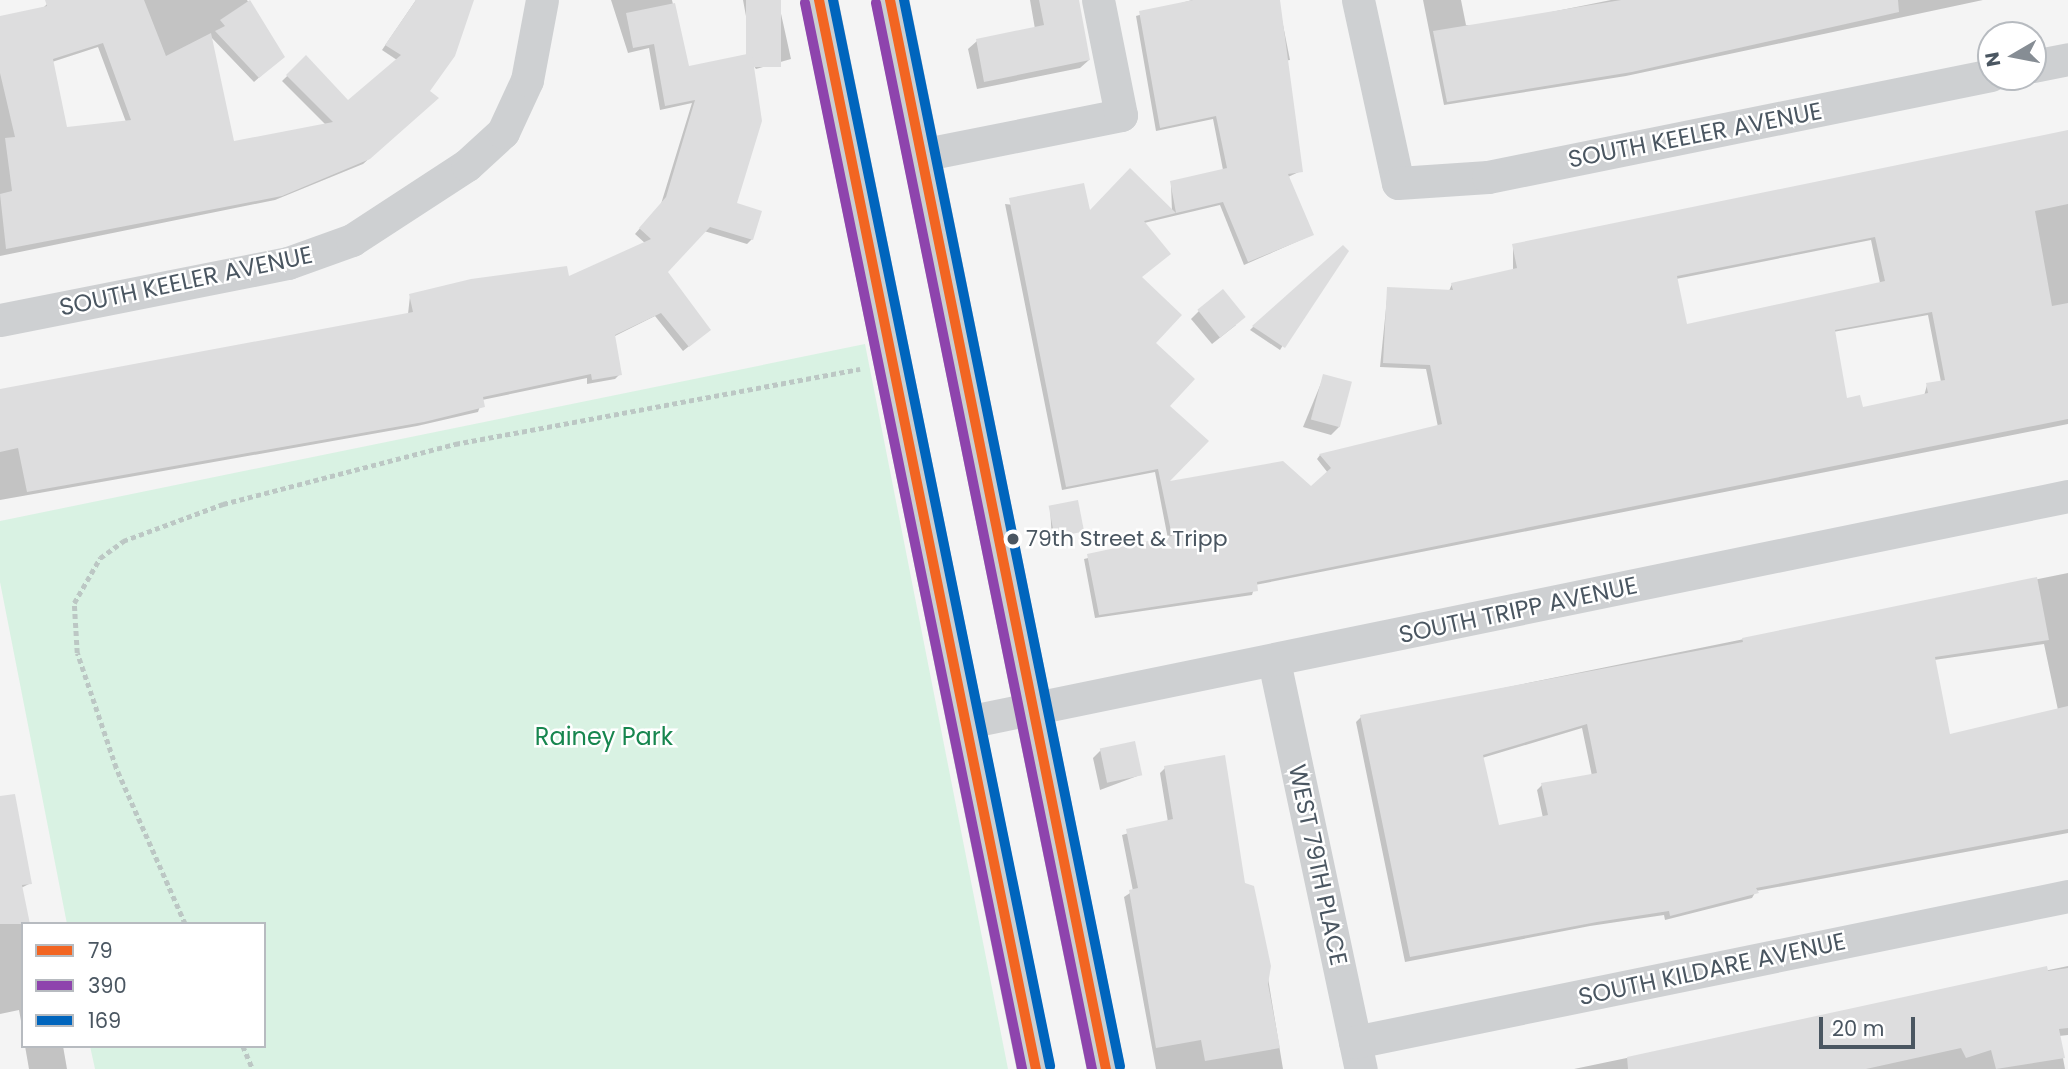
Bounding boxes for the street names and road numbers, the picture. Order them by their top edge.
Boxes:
street label: SOUTH KEELER AVENUE [1566,96,1824,174]
street label: SOUTH KEELER AVENUE [57,240,315,322]
street label: SOUTH TRIPP AVENUE [1396,571,1640,649]
street label: WEST 79TH PLACE [1283,762,1353,968]
street label: SOUTH KILDARE AVENUE [1576,927,1848,1011]

